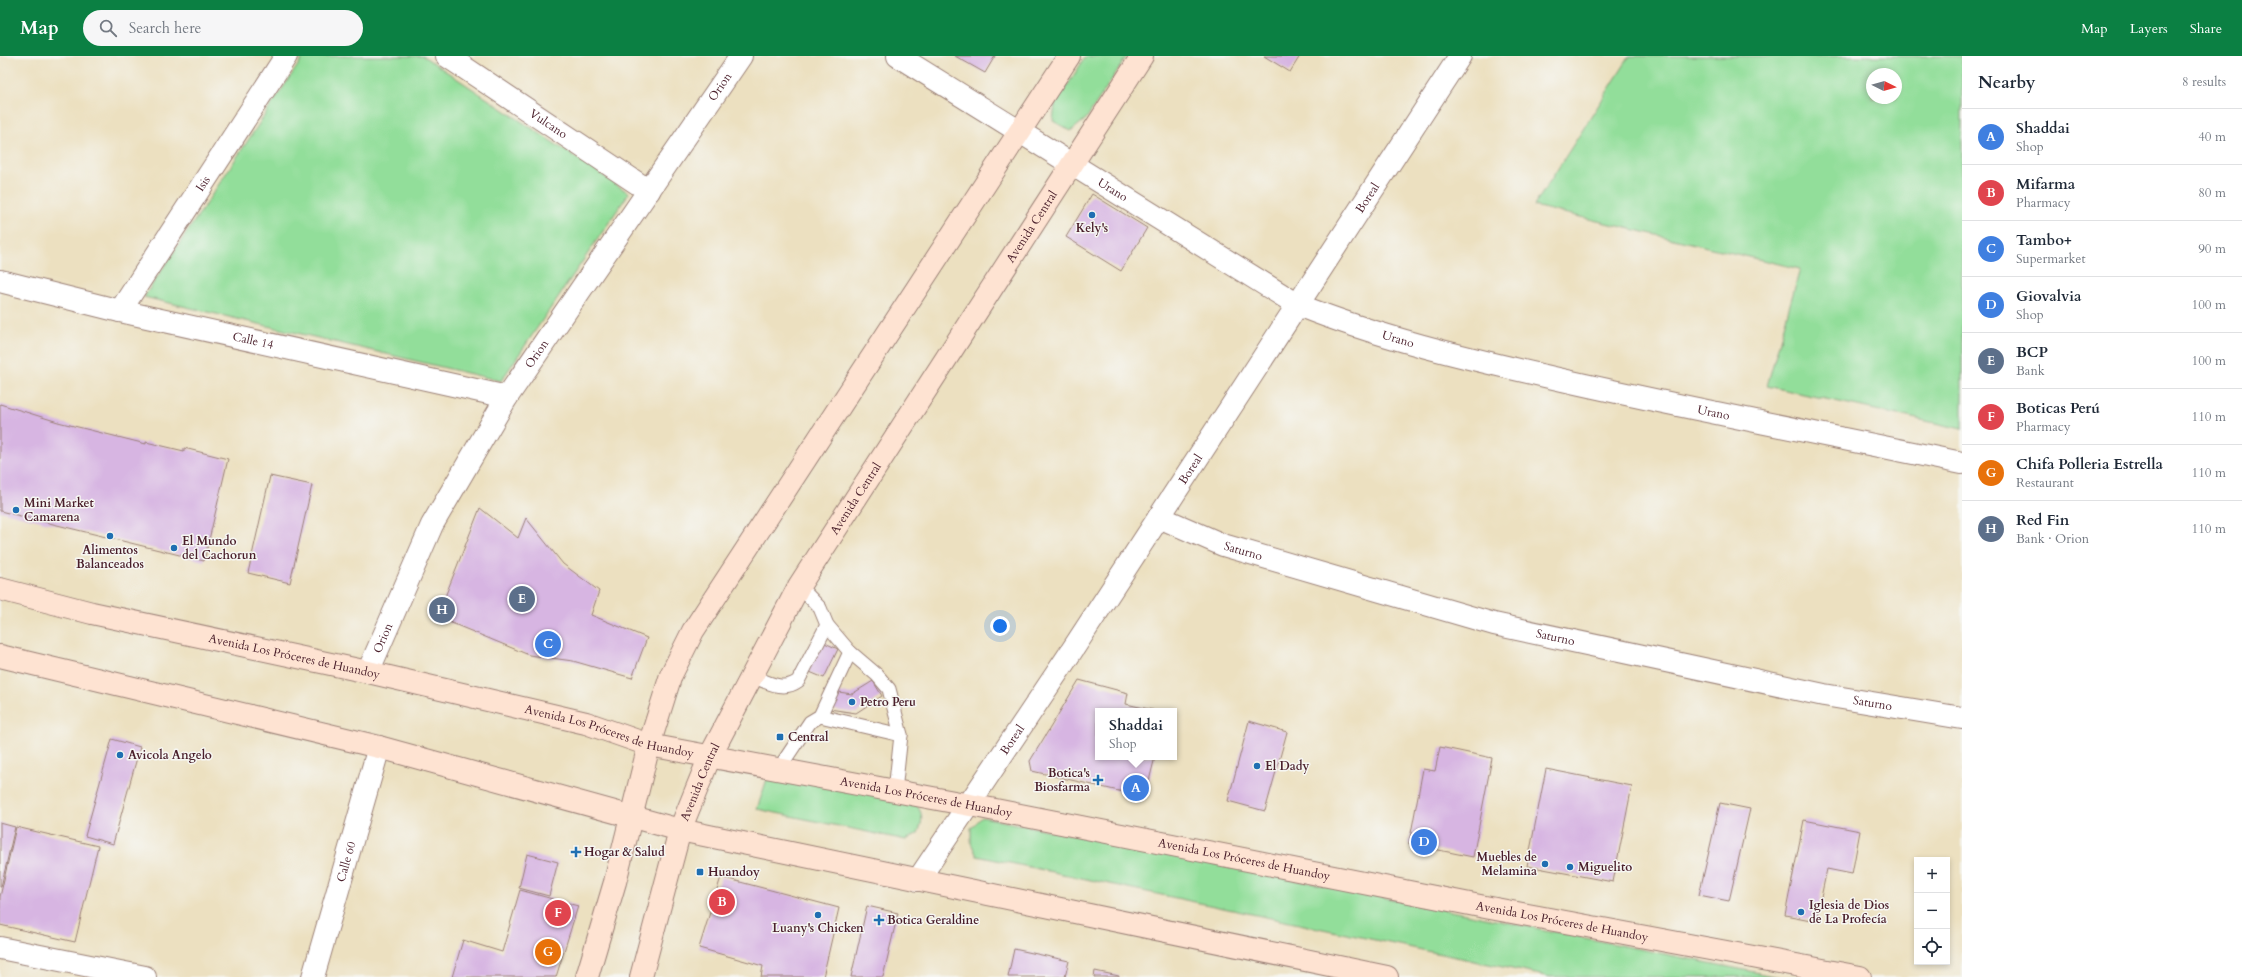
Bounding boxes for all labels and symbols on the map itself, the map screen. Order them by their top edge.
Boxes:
north arrow [1866,68,1902,104]
street label: Orion [704,69,736,104]
street label: Vulcano [526,105,571,143]
street label: Isis [192,173,214,194]
street label: Urano [1095,174,1131,205]
street label: Boreal [1352,180,1383,216]
street label: Avenida Central [1002,187,1061,266]
marker: Kely's [1087,210,1097,220]
place label: Kely's [1076,220,1108,236]
street label: Urano [1380,327,1417,351]
street label: Calle 14 [231,328,275,353]
street label: Orion [521,336,552,371]
street label: Urano [1696,401,1732,424]
street label: Boreal [1175,451,1206,487]
street label: Avenida Central [826,459,885,538]
place label: Mini Market Camarena [24,495,94,525]
marker: Mini Market Camarena [11,505,21,515]
marker: Alimentos Balanceados [105,531,115,541]
place label: El Mundo del Cachorun [182,533,257,563]
street label: Saturno [1222,538,1265,564]
place label: Alimentos Balanceados [76,542,144,572]
marker: El Mundo del Cachorun [169,543,179,553]
pin: E [509,584,535,614]
pin: H [429,595,455,625]
your location [990,616,1010,636]
street label: Orion [369,620,396,656]
street label: Saturno [1535,625,1577,649]
pin: C [535,629,561,659]
street label: Avenida Los Próceres de Huandoy [207,630,382,683]
street label: Saturno [1852,692,1894,714]
place label: Petro Peru [860,694,916,710]
marker: Petro Peru [847,697,857,707]
street label: Avenida Los Próceres de Huandoy [523,701,696,761]
street label: Boreal [996,722,1028,758]
place label: Central [788,729,829,745]
marker: Central [775,732,785,742]
street label: Avenida Central [676,740,723,823]
place label: Avicola Angelo [128,747,212,763]
marker: Avicola Angelo [115,750,125,760]
place label: El Dady [1265,758,1309,774]
marker: El Dady [1252,761,1262,771]
place label: Botica's Biosfarma [1034,765,1090,795]
street label: Avenida Los Próceres de Huandoy [839,773,1014,821]
pin: A [1123,773,1149,803]
marker: Botica's Biosfarma [1093,775,1103,785]
pin: D [1411,827,1437,857]
street label: Avenida Los Próceres de Huandoy [1157,834,1332,884]
street label: Calle 60 [333,840,360,884]
place label: Hogar & Salud [584,844,665,860]
marker: Hogar & Salud [571,847,581,857]
place label: Muebles de Melamina [1477,849,1537,879]
marker: Muebles de Melamina [1540,859,1550,869]
place label: Miguelito [1578,859,1632,875]
marker: Miguelito [1565,862,1575,872]
place label: Huandoy [708,864,760,880]
marker: Huandoy [695,867,705,877]
pin: B [709,887,735,917]
street label: Avenida Los Próceres de Huandoy [1475,897,1650,945]
place label: Iglesia de Dios de La Profecía [1809,897,1889,927]
pin: F [545,898,571,928]
marker: Iglesia de Dios de La Profecía [1796,907,1806,917]
marker: Luany's Chicken [813,910,823,920]
place label: Botica Geraldine [887,912,979,928]
marker: Botica Geraldine [874,915,884,925]
place label: Luany's Chicken [772,920,864,936]
pin: G [535,937,561,967]

